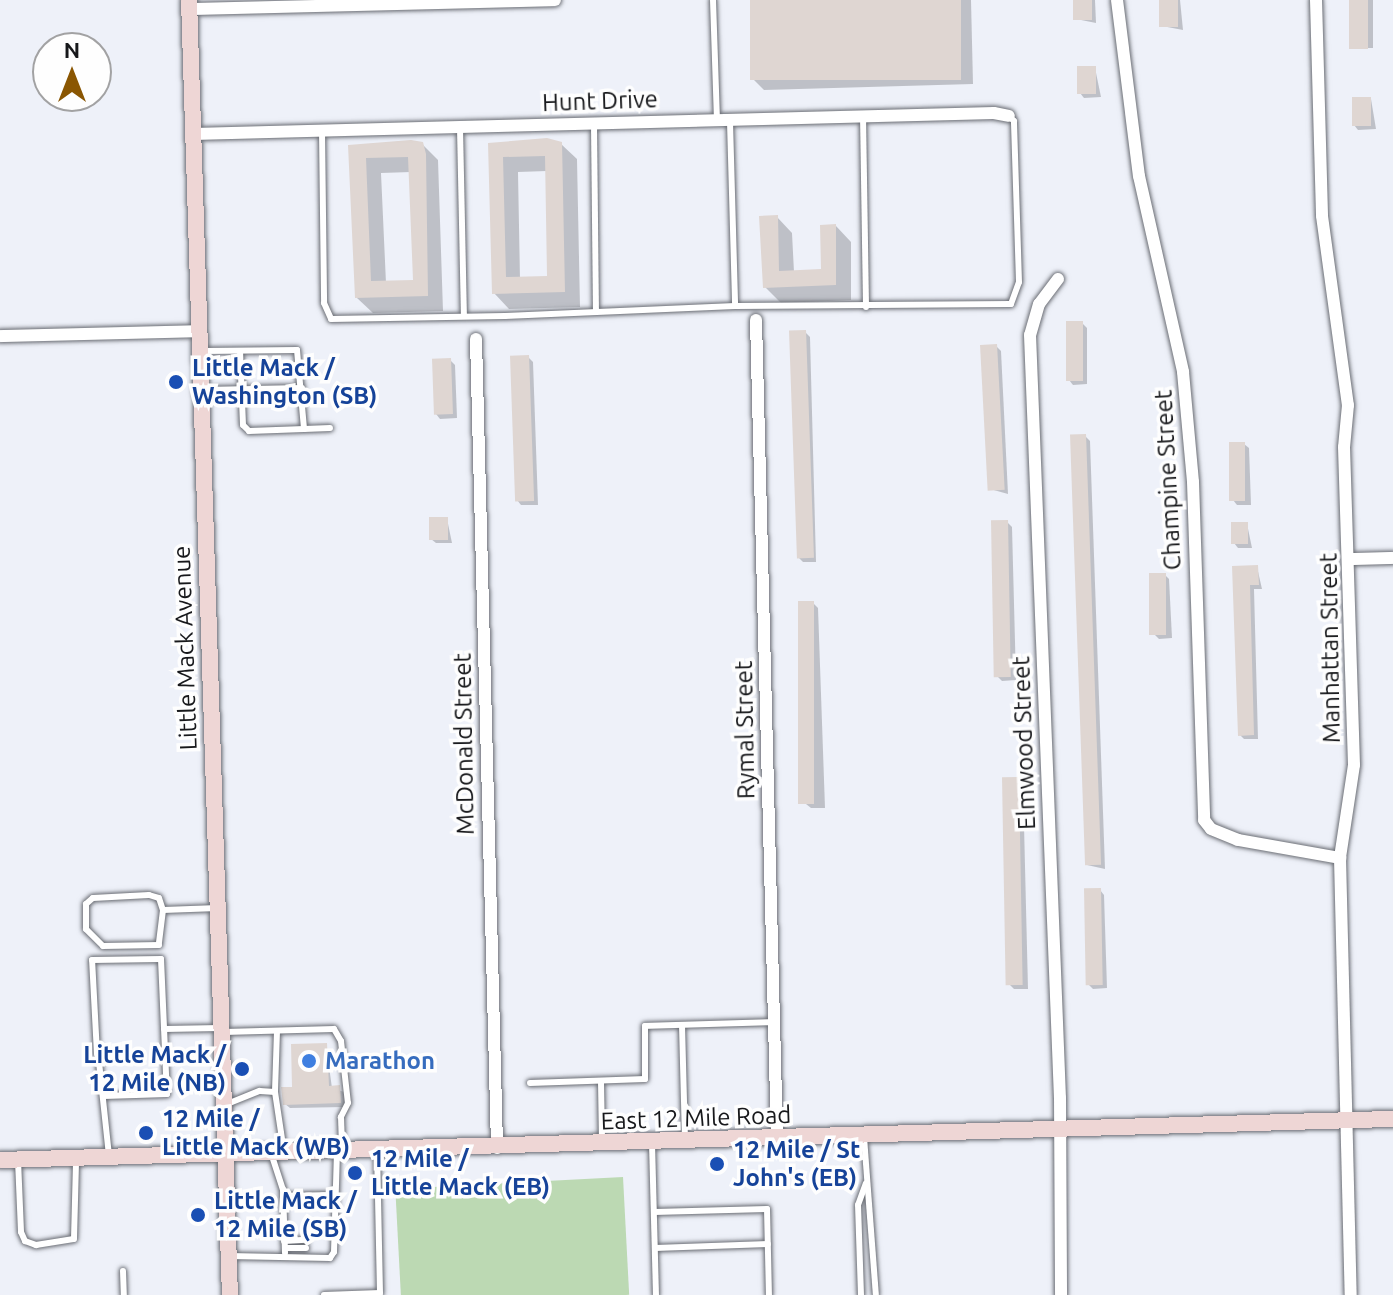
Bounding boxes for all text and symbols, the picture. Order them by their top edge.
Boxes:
north arrow [32,32,112,112]
text: N [64,37,80,62]
street label: Hunt Drive [542,85,658,117]
place label: Little Mack / Washington (SB) [192,354,377,410]
marker: Little Mack / Washington (SB) [167,373,185,391]
street label: Champine Street [1149,389,1187,571]
street label: Little Mack Avenue [167,545,203,751]
street label: Manhattan Street [1314,553,1346,743]
street label: McDonald Street [448,653,480,835]
street label: Elmwood Street [1007,656,1041,830]
street label: Rymal Street [729,661,761,799]
place label: Little Mack / 12 Mile (NB) [83,1041,226,1097]
place label: Marathon [325,1047,435,1075]
marker: Marathon [300,1052,318,1070]
marker: Little Mack / 12 Mile (NB) [233,1060,251,1078]
street label: East 12 Mile Road [600,1100,792,1136]
place label: 12 Mile / Little Mack (WB) [162,1105,350,1161]
marker: 12 Mile / Little Mack (WB) [137,1124,155,1142]
place label: 12 Mile / St John's (EB) [733,1136,860,1192]
place label: 12 Mile / Little Mack (EB) [371,1145,550,1201]
marker: 12 Mile / St John's (EB) [708,1155,726,1173]
marker: 12 Mile / Little Mack (EB) [346,1164,364,1182]
place label: Little Mack / 12 Mile (SB) [214,1187,357,1243]
marker: Little Mack / 12 Mile (SB) [189,1206,207,1224]

